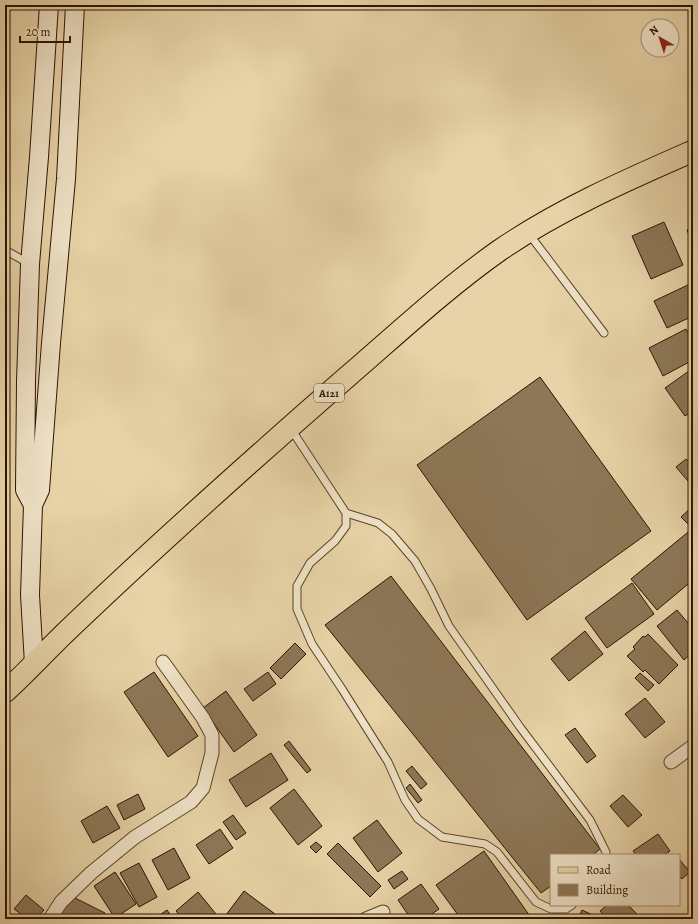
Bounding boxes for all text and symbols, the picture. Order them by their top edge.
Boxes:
scale bar [20,18,70,44]
north arrow [640,18,680,58]
text: N [646,22,662,39]
text: 20 m [26,24,50,40]
road number: A121 [314,384,344,402]
legend [550,854,680,906]
text: Road [586,862,612,878]
text: Building [586,882,628,898]

